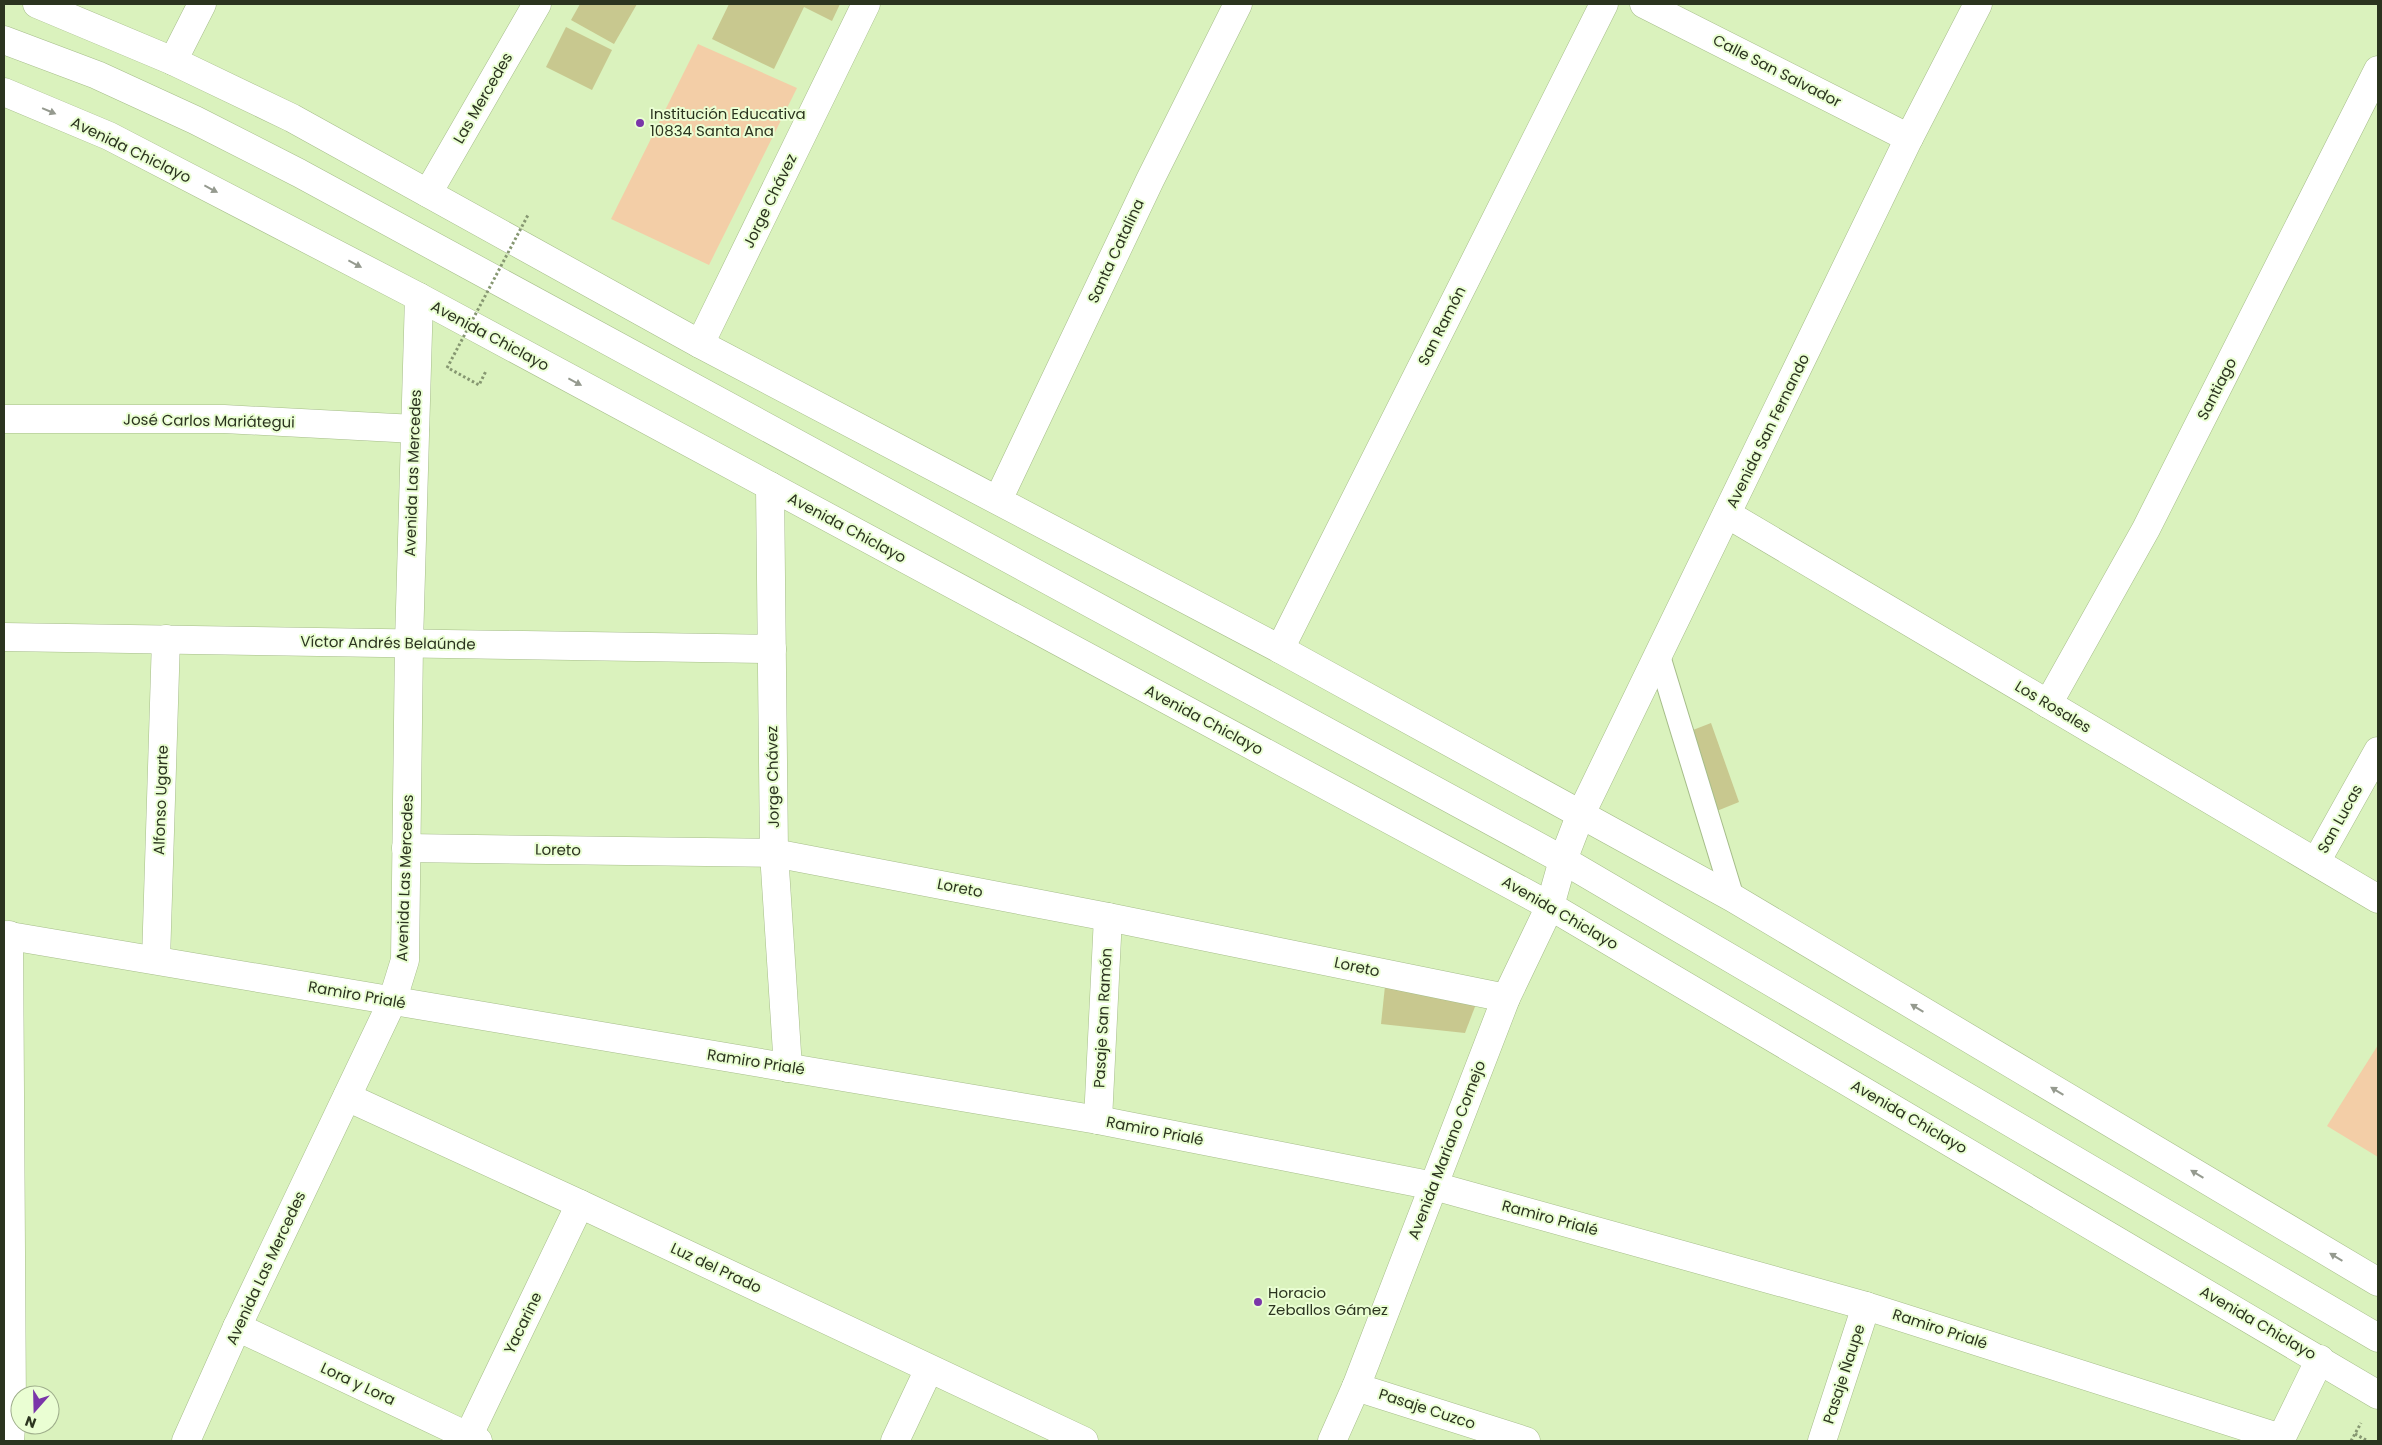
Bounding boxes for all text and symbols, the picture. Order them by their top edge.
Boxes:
street label: Calle San Salvador [1709,29,1845,112]
street label: Las Mercedes [448,48,517,147]
place label: Institución Educativa 10834 Santa Ana [650,103,806,141]
one-way arrow [42,107,56,115]
street label: Avenida Chiclayo [68,111,195,188]
marker: Institución Educativa 10834 Santa Ana [634,117,646,129]
street label: Jorge Chávez [738,150,802,251]
one-way arrow [203,185,218,193]
street label: Santa Catalina [1082,195,1149,306]
one-way arrow [347,260,362,268]
street label: San Ramón [1413,282,1471,369]
street label: Avenida Chiclayo [427,295,553,376]
street label: Avenida San Fernando [1721,350,1814,512]
street label: Santiago [2192,354,2241,424]
one-way arrow [568,378,582,386]
street label: Avenida Las Mercedes [399,389,426,557]
street label: José Carlos Mariátegui [123,409,295,432]
street label: Avenida Chiclayo [784,487,910,568]
street label: Víctor Andrés Belaúnde [300,630,476,655]
street label: Los Rosales [2011,676,2095,738]
street label: Avenida Chiclayo [1141,679,1267,760]
street label: Jorge Chávez [761,725,784,828]
street label: Alfonso Ugarte [148,745,173,855]
street label: San Lucas [2312,780,2367,857]
street label: Avenida Las Mercedes [391,794,418,962]
street label: Loreto [535,839,581,860]
street label: Avenida Chiclayo [1498,871,1622,954]
street label: Loreto [935,873,985,902]
street label: Pasaje San Ramón [1088,947,1117,1089]
street label: Loreto [1332,951,1382,982]
street label: Ramiro Prialé [307,976,408,1013]
one-way arrow [1911,1003,1924,1012]
street label: Ramiro Prialé [706,1043,806,1080]
street label: Avenida Mariano Cornejo [1403,1057,1490,1242]
street label: Avenida Chiclayo [1847,1075,1971,1158]
one-way arrow [2050,1087,2064,1095]
street label: Ramiro Prialé [1105,1111,1206,1150]
one-way arrow [2190,1170,2203,1179]
street label: Avenida Las Mercedes [221,1187,310,1348]
street label: Ramiro Prialé [1500,1195,1601,1240]
street label: Luz del Prado [667,1237,765,1298]
one-way arrow [2330,1253,2343,1262]
street label: Avenida Chiclayo [2196,1281,2320,1364]
place label: Horacio Zeballos Gámez [1268,1282,1388,1320]
street label: Yacarine [499,1288,547,1357]
marker: Horacio Zeballos Gámez [1252,1296,1264,1308]
street label: Ramiro Prialé [1890,1303,1990,1354]
street label: Pasaje Ñaupe [1818,1321,1870,1426]
street label: Lora y Lora [317,1357,399,1410]
street label: Pasaje Cuzco [1376,1383,1478,1434]
north arrow [10,1385,60,1435]
text: N [22,1411,39,1433]

